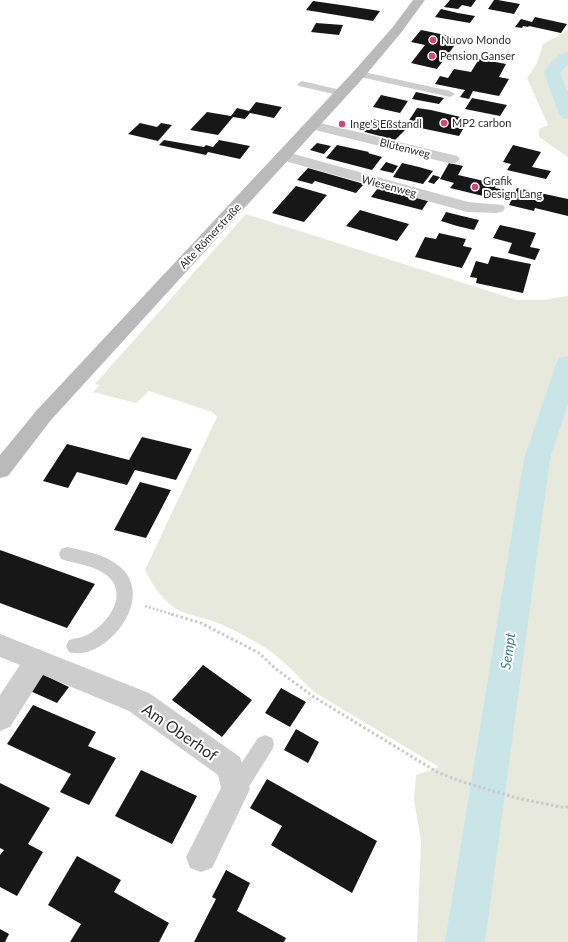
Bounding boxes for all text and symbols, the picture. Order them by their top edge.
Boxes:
place label: Nuovo Mondo [441,33,511,46]
marker: Nuovo Mondo [428,35,438,45]
place label: Pension Ganser [440,49,515,62]
marker: Pension Ganser [427,51,437,61]
place label: MP2 carbon [452,116,511,129]
place label: Inge's Eßstandl [350,117,422,130]
marker: MP2 carbon [439,118,449,128]
marker: Inge's Eßstandl [337,119,347,129]
street label: Blütenweg [378,135,432,160]
street label: Wiesenweg [360,172,418,199]
place label: Grafik Design Lang [483,174,542,200]
marker: Grafik Design Lang [470,182,480,192]
street label: Alte Römerstraße [176,200,243,271]
water label: Sempt [497,631,519,670]
street label: Am Oberhof [139,699,222,765]

